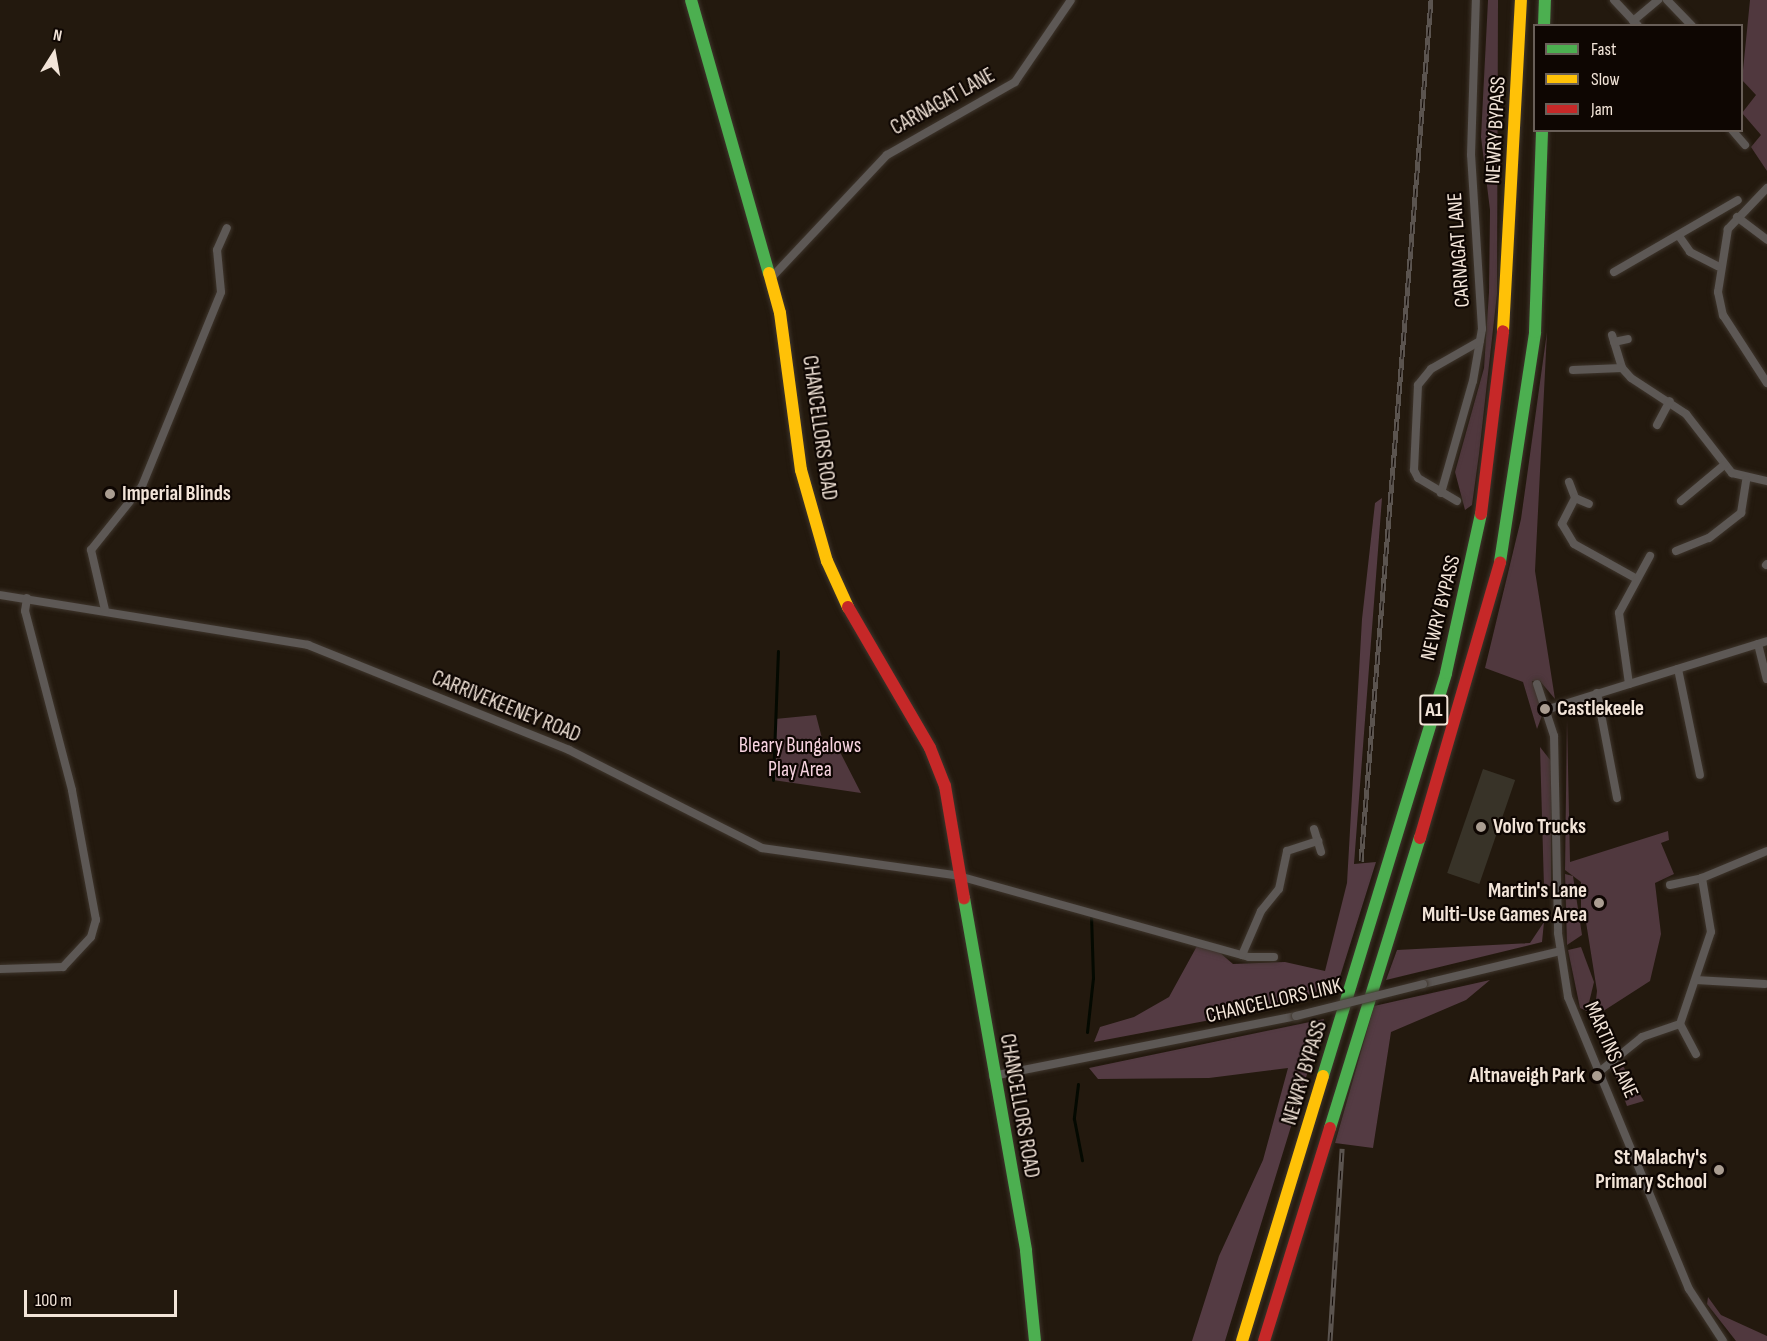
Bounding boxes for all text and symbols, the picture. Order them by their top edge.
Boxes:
north arrow [24,24,84,84]
legend [1533,24,1743,132]
text: N [52,26,64,46]
text: Fast [1591,39,1616,60]
street label: CARNAGAT LANE [886,63,1000,141]
text: Slow [1591,69,1620,90]
street label: NEWRY BYPASS [1481,76,1511,184]
text: Jam [1591,99,1613,120]
street label: CARNAGAT LANE [1442,192,1476,308]
street label: CHANCELLORS ROAD [796,354,842,502]
place label: Imperial Blinds [122,481,231,507]
marker: Imperial Blinds [103,487,117,501]
street label: NEWRY BYPASS [1416,553,1466,663]
street label: CARRIVEKEENEY ROAD [428,666,584,748]
road number: A1 [1419,693,1449,727]
place label: Castlekeele [1557,696,1644,722]
marker: Castlekeele [1538,702,1552,716]
park label: Bleary Bungalows Play Area [739,733,861,783]
place label: Volvo Trucks [1493,814,1586,840]
marker: Volvo Trucks [1474,820,1488,834]
place label: Martin's Lane Multi-Use Games Area [1422,878,1587,928]
marker: Martin's Lane Multi-Use Games Area [1592,896,1606,910]
street label: CHANCELLORS LINK [1203,973,1345,1029]
street label: MARTINS LANE [1579,998,1643,1102]
street label: NEWRY BYPASS [1277,1018,1333,1128]
street label: CHANCELLORS ROAD [994,1032,1044,1180]
place label: Altnaveigh Park [1469,1063,1585,1089]
marker: Altnaveigh Park [1590,1069,1604,1083]
place label: St Malachy's Primary School [1595,1145,1707,1195]
marker: St Malachy's Primary School [1712,1163,1726,1177]
scale bar [27,1278,180,1316]
text: 100 m [35,1290,72,1311]

